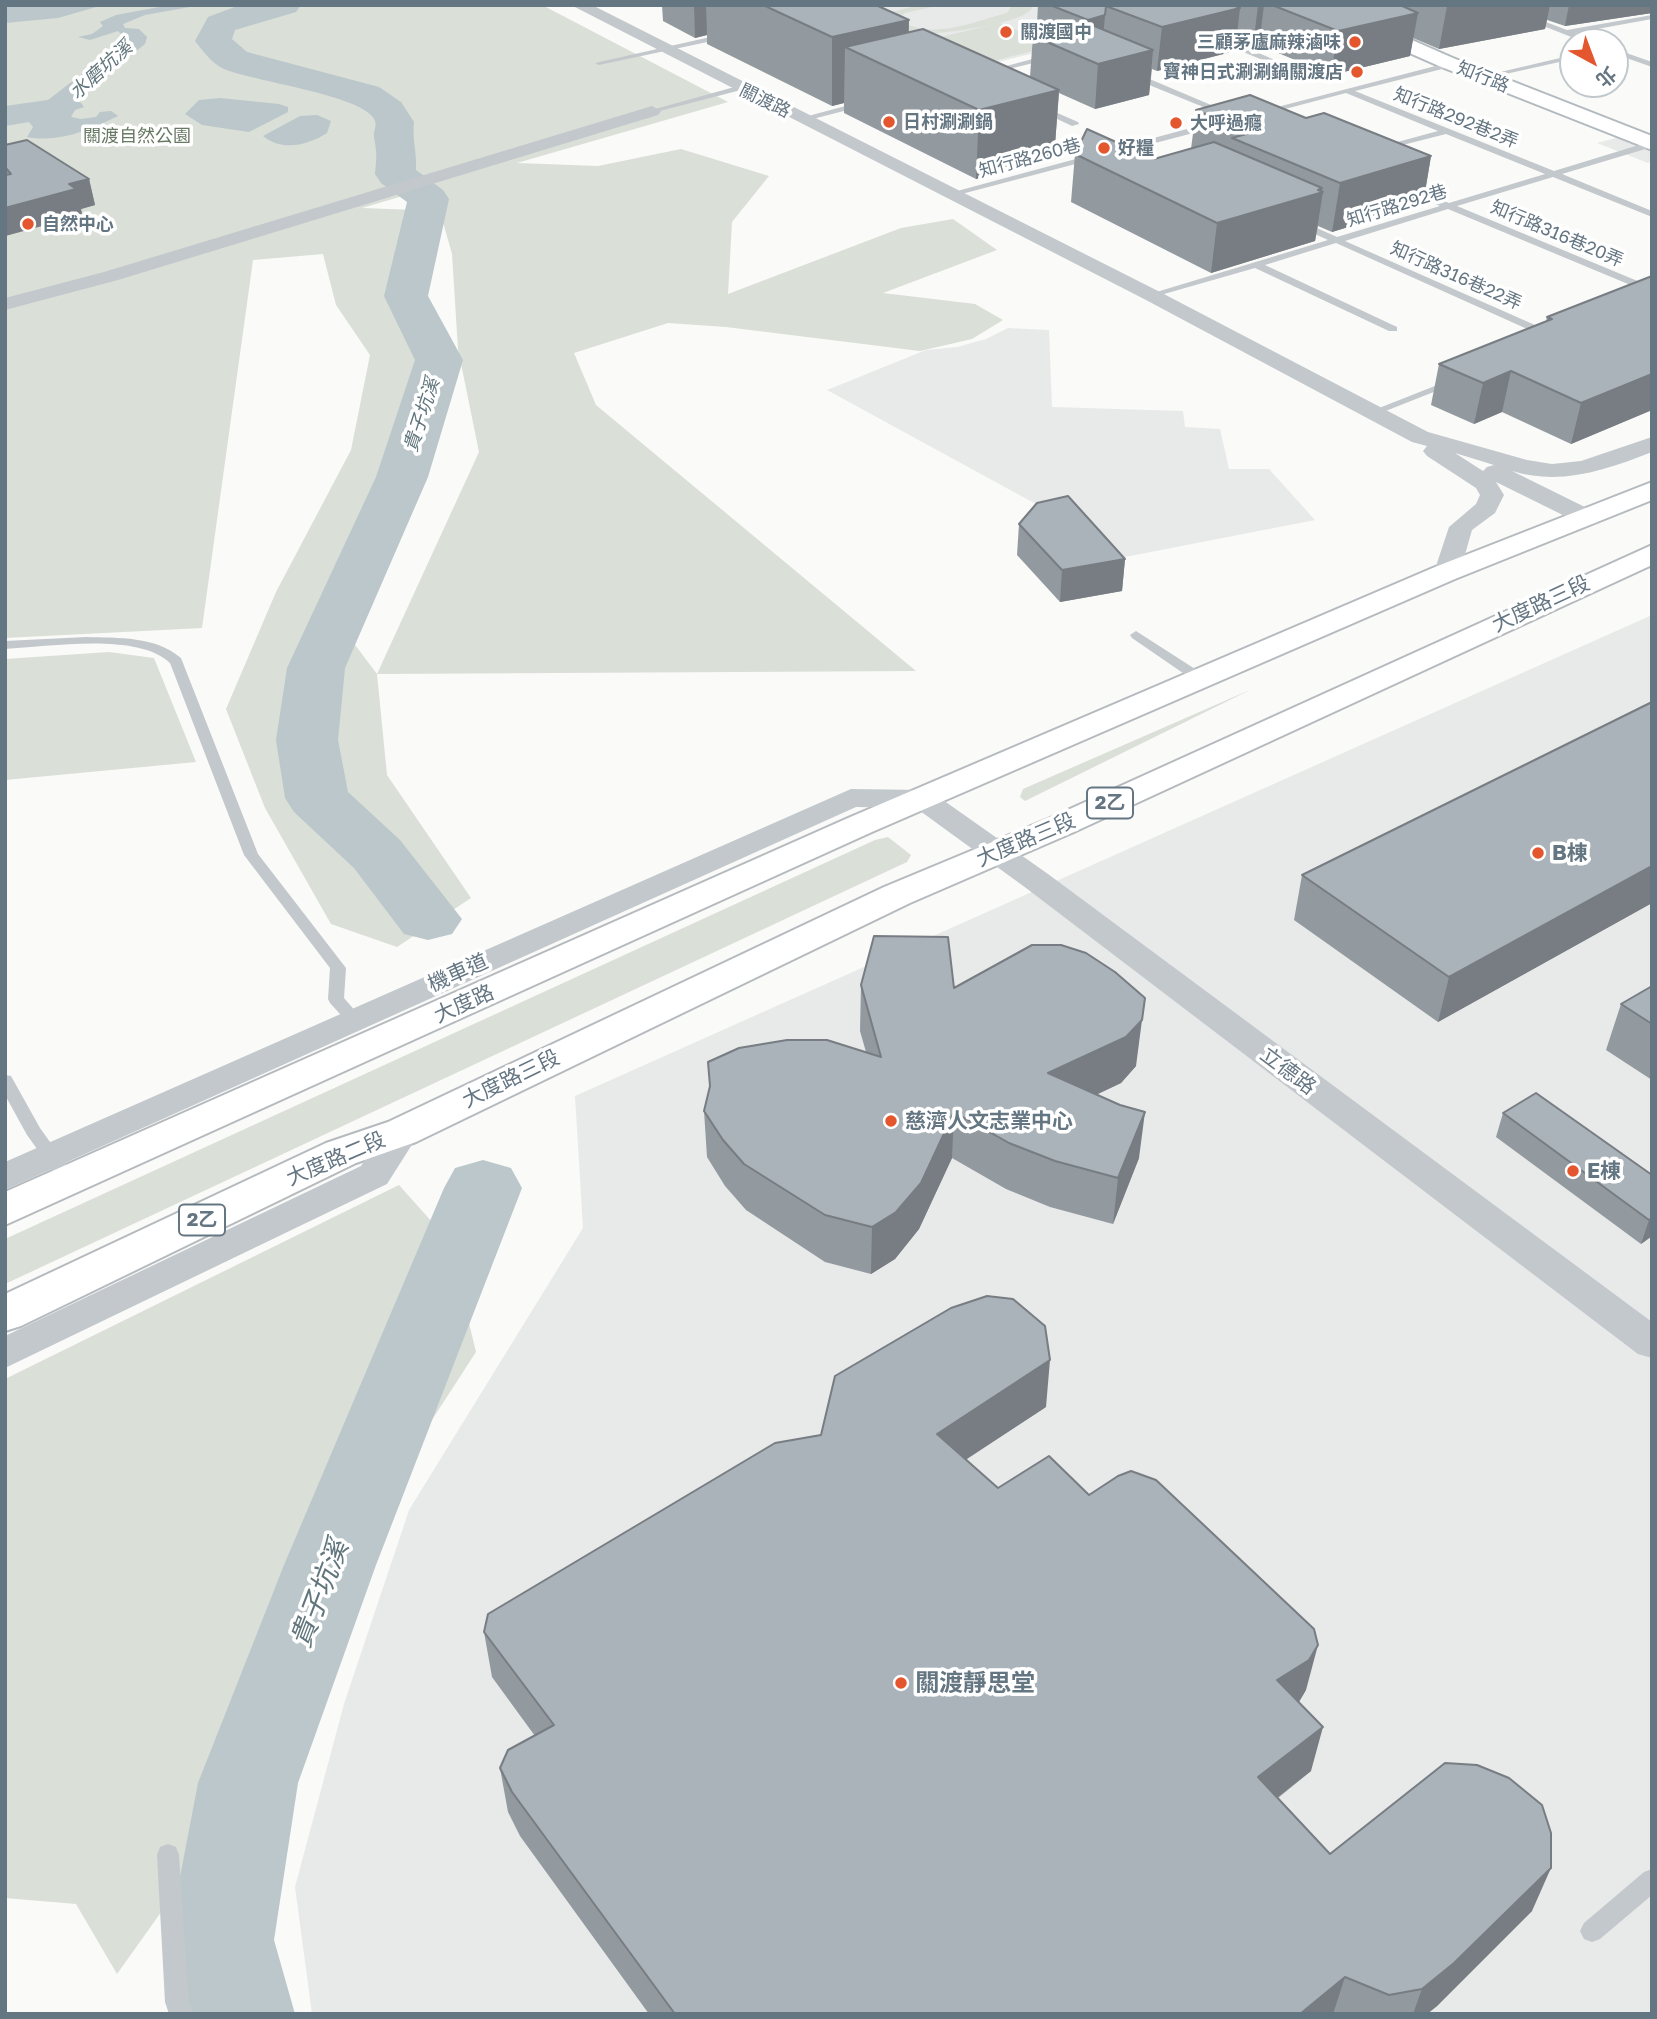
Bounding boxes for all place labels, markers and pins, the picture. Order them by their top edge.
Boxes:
place label: 關渡國中 [1020,21,1092,43]
marker: 關渡國中 [998,24,1014,40]
place label: 三顧茅廬麻辣滷味 [1197,31,1341,53]
marker: 三顧茅廬麻辣滷味 [1347,34,1363,50]
place label: 寶神日式涮涮鍋關渡店 [1163,61,1343,83]
marker: 寶神日式涮涮鍋關渡店 [1349,64,1365,80]
place label: 日村涮涮鍋 [903,111,993,133]
place label: 大呼過癮 [1190,112,1262,134]
marker: 日村涮涮鍋 [881,114,897,130]
marker: 大呼過癮 [1168,115,1184,131]
place label: 好糧 [1118,137,1154,159]
marker: 好糧 [1096,140,1112,156]
place label: 自然中心 [42,213,114,235]
marker: 自然中心 [20,216,36,232]
place label: B棟 [1552,840,1588,866]
marker: B棟 [1530,845,1546,861]
place label: 慈濟人文志業中心 [905,1108,1073,1134]
marker: 慈濟人文志業中心 [883,1113,899,1129]
place label: E棟 [1587,1158,1621,1184]
marker: E棟 [1565,1163,1581,1179]
place label: 關渡靜思堂 [915,1669,1035,1697]
marker: 關渡靜思堂 [893,1675,909,1691]

